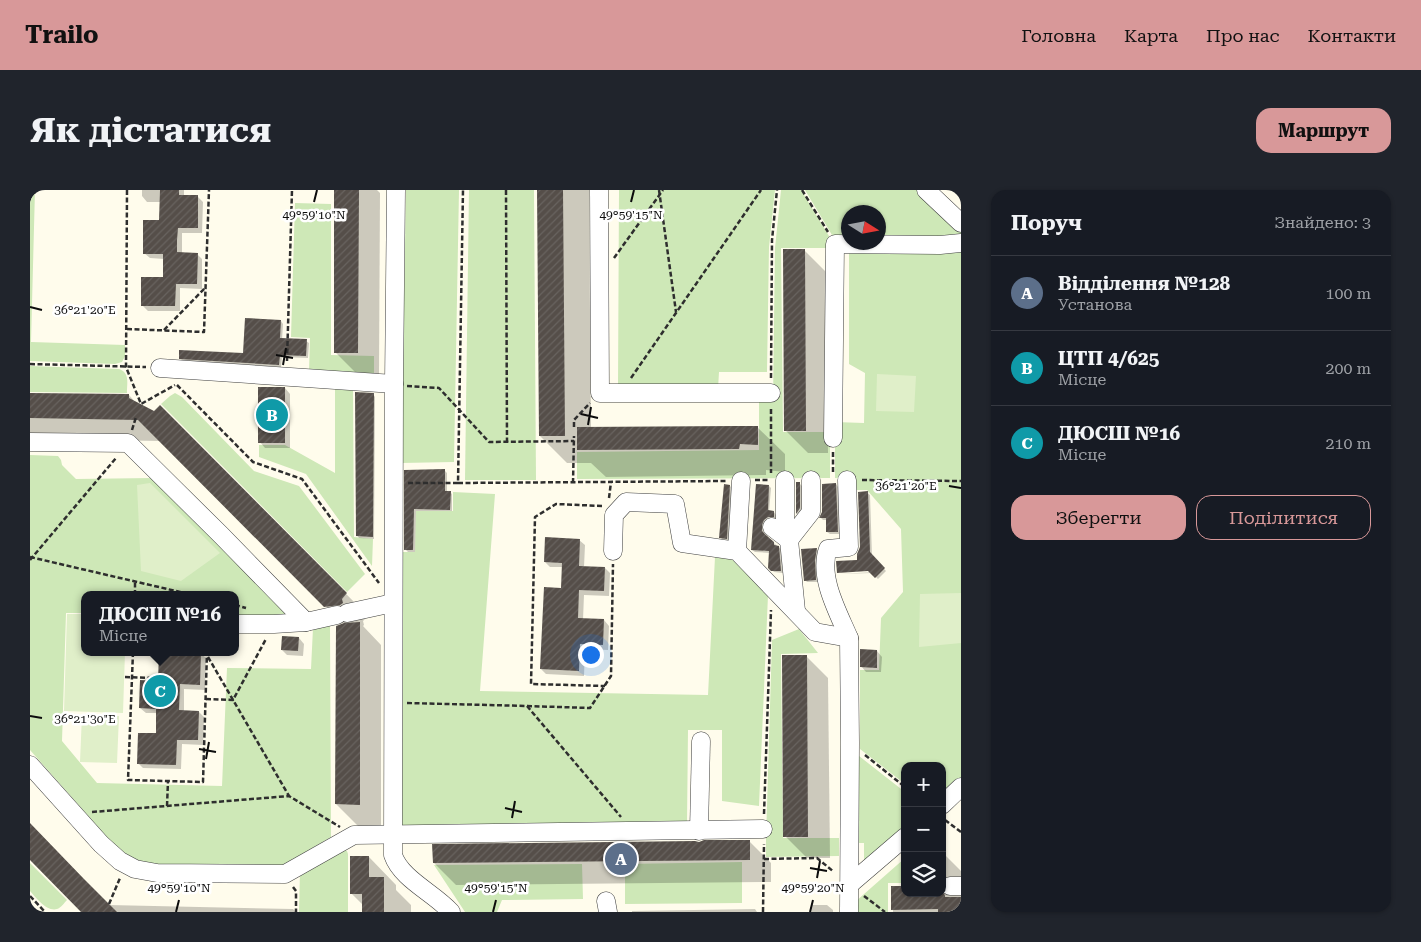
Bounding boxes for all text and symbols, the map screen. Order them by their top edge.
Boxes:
text: Trailo [25,21,99,49]
text: Головна [1021,25,1096,46]
text: Карта [1124,25,1178,46]
text: Про нас [1206,25,1279,46]
text: Контакти [1307,25,1396,46]
button: Маршрут [1256,108,1391,153]
text: Як дістатися [30,110,271,151]
north arrow [841,205,886,250]
text: 49°59'10"N [282,208,346,222]
text: 49°59'15"N [599,208,663,222]
text: Поруч [1011,211,1082,235]
text: Знайдено: 3 [1274,213,1371,232]
text: Відділення №128 [1058,272,1230,295]
text: A [1021,284,1033,303]
text: 100 m [1325,284,1371,303]
text: Установа [1058,295,1132,314]
text: 36°21'20"E [54,303,116,317]
text: ЦТП 4/625 [1058,347,1159,370]
text: B [1021,359,1033,378]
text: 200 m [1325,359,1371,378]
text: Місце [1058,370,1106,389]
pin: B [256,396,288,434]
text: ДЮСШ №16 [1058,422,1180,445]
text: C [1021,434,1033,453]
text: 210 m [1325,434,1371,453]
text: Місце [1058,445,1106,464]
text: 36°21'20"E [875,479,937,493]
button: Зберегти [1011,495,1186,540]
button: Поділитися [1196,495,1371,540]
popup [81,591,239,656]
text: ДЮСШ №16 [99,603,221,626]
text: Місце [99,626,147,645]
your location [578,642,604,668]
pin: C [144,672,176,710]
text: 36°21'30"E [54,712,116,726]
map controls [901,762,946,897]
button: + [901,762,946,807]
button: − [901,807,946,852]
pin: A [605,840,637,878]
button: layers [901,852,946,897]
text: 49°59'10"N [147,881,211,895]
text: 49°59'15"N [464,881,528,895]
text: 49°59'20"N [781,881,845,895]

